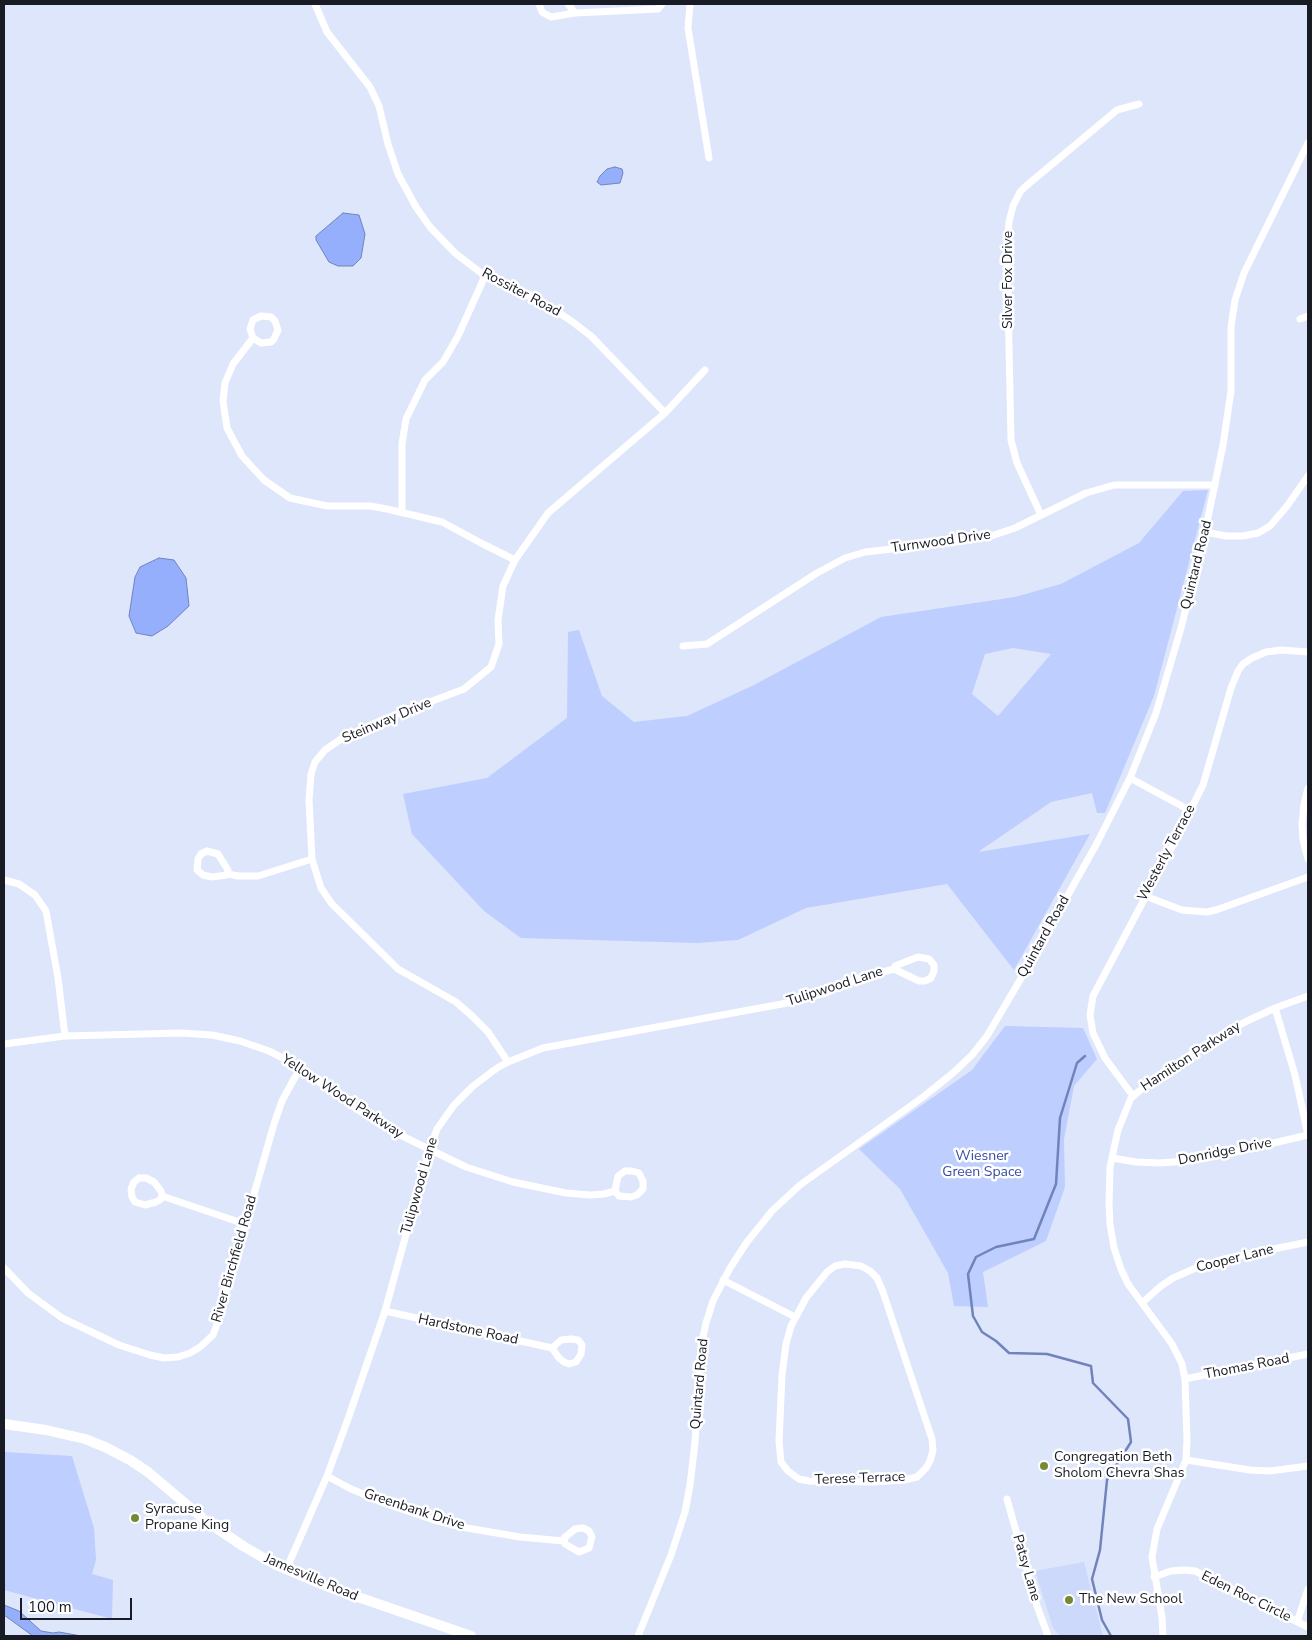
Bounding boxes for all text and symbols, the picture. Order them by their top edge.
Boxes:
street label: Silver Fox Drive [1001,231,1017,329]
street label: Rossiter Road [479,265,563,321]
street label: Quintard Road [1178,519,1216,611]
street label: Turnwood Drive [890,527,992,557]
street label: Steinway Drive [340,695,434,747]
street label: Westerly Terrace [1135,802,1199,904]
street label: Quintard Road [1015,893,1073,981]
street label: Tulipwood Lane [785,964,885,1010]
street label: Hamilton Parkway [1138,1019,1244,1095]
street label: Yellow Wood Parkway [278,1051,406,1143]
street label: Donridge Drive [1177,1135,1273,1169]
street label: Tulipwood Lane [398,1136,442,1236]
park label: Wiesner Green Space [942,1149,1022,1182]
street label: River Birchfield Road [209,1193,261,1325]
street label: Cooper Lane [1195,1241,1275,1277]
street label: Hardstone Road [416,1311,520,1349]
street label: Quintard Road [688,1338,712,1430]
street label: Thomas Road [1203,1351,1291,1383]
place label: Congregation Beth Sholom Chevra Shas [1054,1450,1184,1482]
marker: Congregation Beth Sholom Chevra Shas [1038,1460,1050,1472]
street label: Terese Terrace [814,1469,906,1489]
street label: Greenbank Drive [361,1486,467,1534]
place label: Syracuse Propane King [145,1502,229,1534]
marker: Syracuse Propane King [129,1512,141,1524]
street label: Patsy Lane [1008,1533,1044,1603]
street label: Jamesville Road [262,1551,360,1605]
street label: Eden Roc Circle [1198,1568,1294,1626]
scale bar [22,1588,135,1620]
place label: The New School [1079,1592,1182,1608]
marker: The New School [1063,1594,1075,1606]
text: 100 m [28,1597,72,1617]

